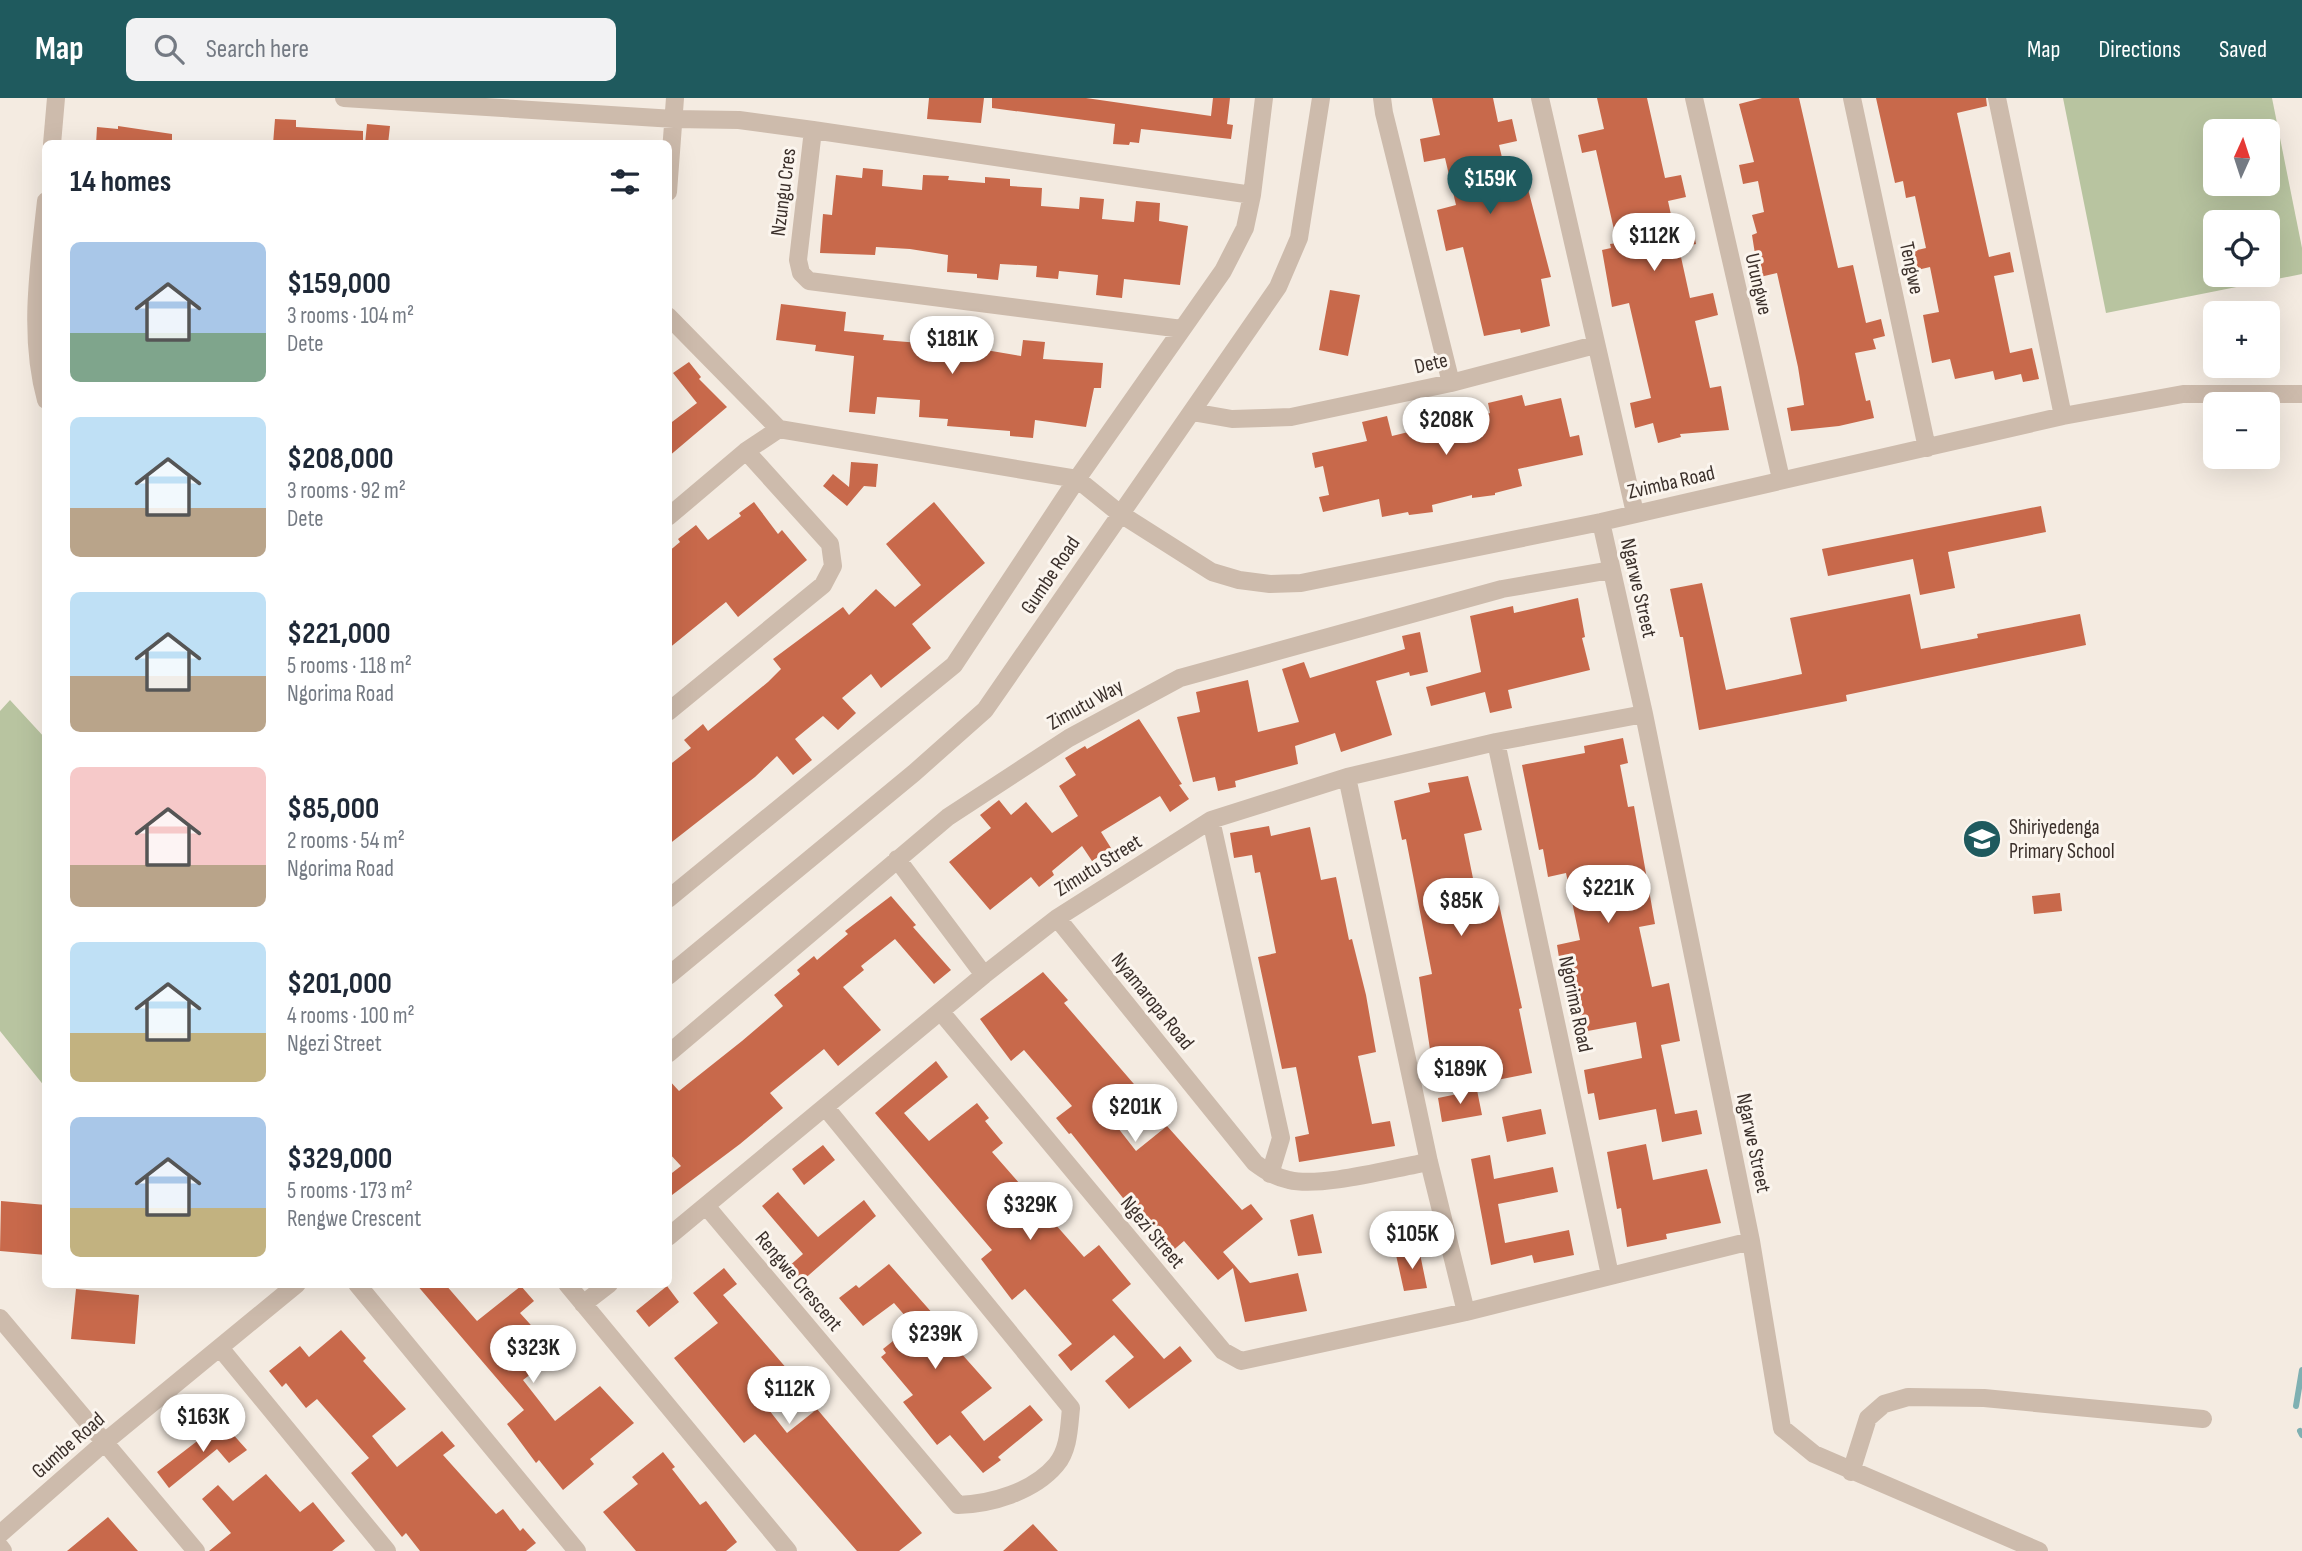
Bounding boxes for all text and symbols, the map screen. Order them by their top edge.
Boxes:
search box [126,18,616,81]
text: Map [35,29,84,69]
icon: search [150,30,188,68]
text: Search here [206,34,309,65]
text: Map [2027,35,2060,64]
text: Directions [2098,35,2181,64]
text: Saved [2219,35,2267,64]
north arrow [2203,119,2280,196]
map controls [2203,119,2280,469]
street label: Nzungu Cres [766,147,801,237]
pin: $159K [1441,156,1539,216]
icon: filters [606,163,644,201]
text: 14 homes [70,164,171,200]
text: $159K [1463,165,1517,193]
button: locate [2203,210,2280,287]
pin: $112K [1605,214,1703,273]
text: $112K [1628,222,1680,250]
street label: Tengwe [1894,240,1929,297]
street label: Urungwe [1739,251,1778,317]
text: $159,000 [287,266,391,302]
icon: home [126,270,210,354]
button: + [2203,301,2280,378]
text: 3 rooms · 104 m² [287,302,414,330]
pin: $181K [903,316,1001,376]
text: $181K [926,325,978,353]
text: Dete [287,330,324,358]
street label: Dete [1412,348,1450,379]
button: − [2203,392,2280,469]
pin: $208K [1397,398,1495,457]
text: $208K [1419,406,1473,434]
text: $208,000 [287,441,393,477]
icon: home [126,445,210,529]
street label: Zvimba Road [1625,460,1717,505]
text: 3 rooms · 92 m² [287,477,406,505]
text: Dete [287,505,324,533]
street label: Gumbe Road [1015,532,1085,619]
street label: Ngarwe Street [1615,536,1662,640]
text: $221,000 [287,616,391,652]
icon: home [126,620,210,704]
text: 5 rooms · 118 m² [287,652,412,680]
street label: Zimutu Way [1043,673,1127,735]
text: Ngorima Road [287,680,394,708]
text: $85,000 [287,791,379,827]
icon: home [126,795,210,879]
place label: Shiriyedenga Primary School [2009,815,2115,864]
school or university icon: Shiriyedenga Primary School [1961,818,2003,860]
text: 2 rooms · 54 m² [287,827,405,855]
street label: Zimutu Street [1050,829,1146,902]
text: Ngorima Road [287,855,394,883]
pin: $221K [1559,866,1657,925]
text: $221K [1582,874,1634,902]
pin: $85K [1420,878,1502,938]
text: $85K [1439,887,1483,915]
street label: Nyamaropa Road [1106,948,1199,1055]
street label: Ngorima Road [1553,954,1598,1054]
text: $201,000 [287,966,392,1002]
icon: home [126,970,210,1054]
text: 4 rooms · 100 m² [287,1002,415,1030]
text: Ngezi Street [287,1030,382,1058]
pin: $189K [1411,1046,1509,1106]
text: $189K [1433,1055,1487,1083]
pin: $201K [1086,1084,1184,1144]
street label: Ngarwe Street [1731,1091,1776,1195]
text: $201K [1108,1093,1162,1121]
text: $329,000 [287,1141,392,1177]
icon: home [126,1145,210,1229]
text: 5 rooms · 173 m² [287,1177,413,1205]
pin: $329K [981,1182,1079,1242]
text: $329K [1003,1191,1057,1219]
street label: Ngezi Street [1115,1191,1190,1274]
text: Rengwe Crescent [287,1205,421,1233]
pin: $105K [1363,1212,1461,1271]
text: $105K [1385,1220,1439,1248]
street label: Rengwe Crescent [750,1226,848,1336]
pin: $239K [886,1312,984,1371]
text: $239K [908,1320,962,1348]
pin: $323K [484,1326,582,1385]
text: $323K [506,1334,560,1362]
pin: $112K [740,1366,838,1426]
text: $112K [763,1375,815,1403]
pin: $163K [154,1394,252,1454]
text: $163K [176,1403,230,1431]
street label: Gumbe Road [27,1407,110,1484]

